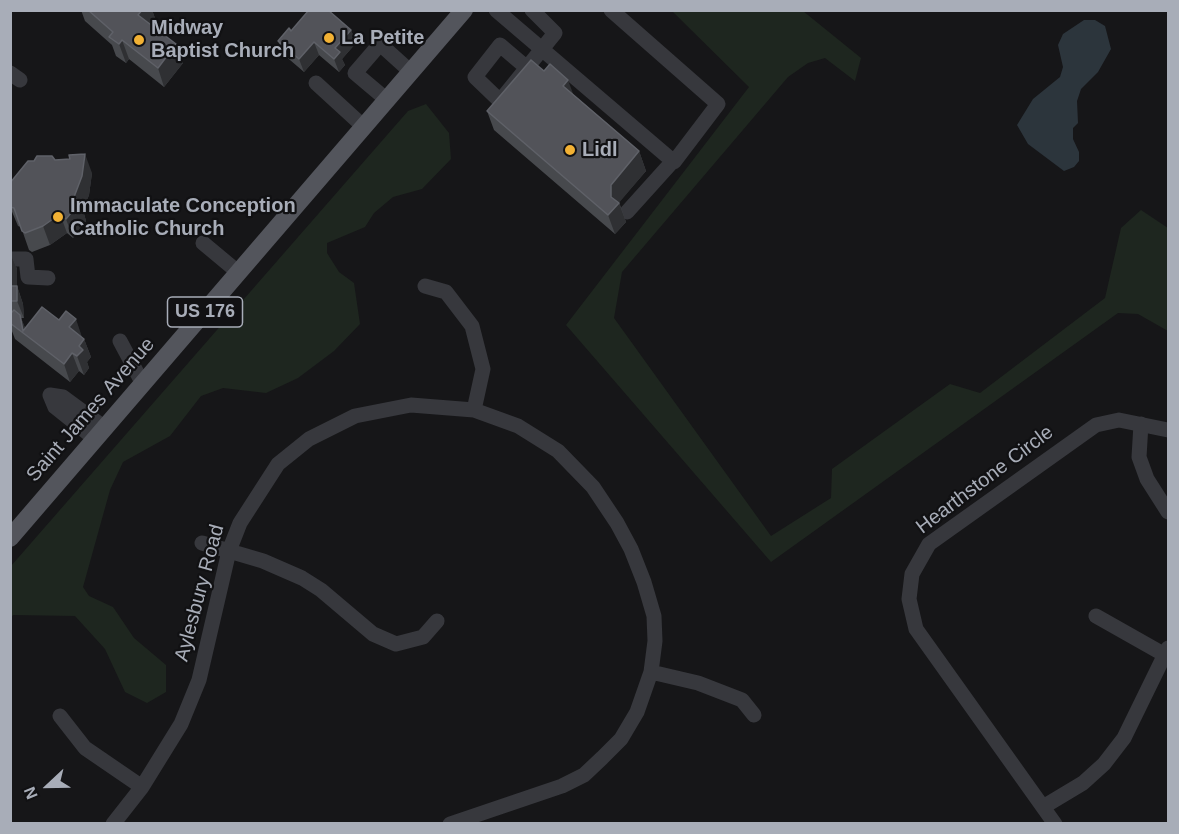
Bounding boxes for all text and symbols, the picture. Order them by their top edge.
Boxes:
place label: Midway Baptist Church [151,16,294,63]
place label: La Petite [341,26,424,50]
marker: La Petite [322,31,336,45]
marker: Midway Baptist Church [132,33,146,47]
place label: Lidl [582,138,618,162]
marker: Lidl [563,143,577,157]
place label: Immaculate Conception Catholic Church [70,194,296,241]
marker: Immaculate Conception Catholic Church [51,210,65,224]
road number: US 176 [168,297,242,327]
street label: Saint James Avenue [22,333,160,487]
street label: Hearthstone Circle [912,421,1058,539]
street label: Aylesbury Road [170,522,230,664]
north arrow [18,756,78,816]
text: N [21,784,41,801]

